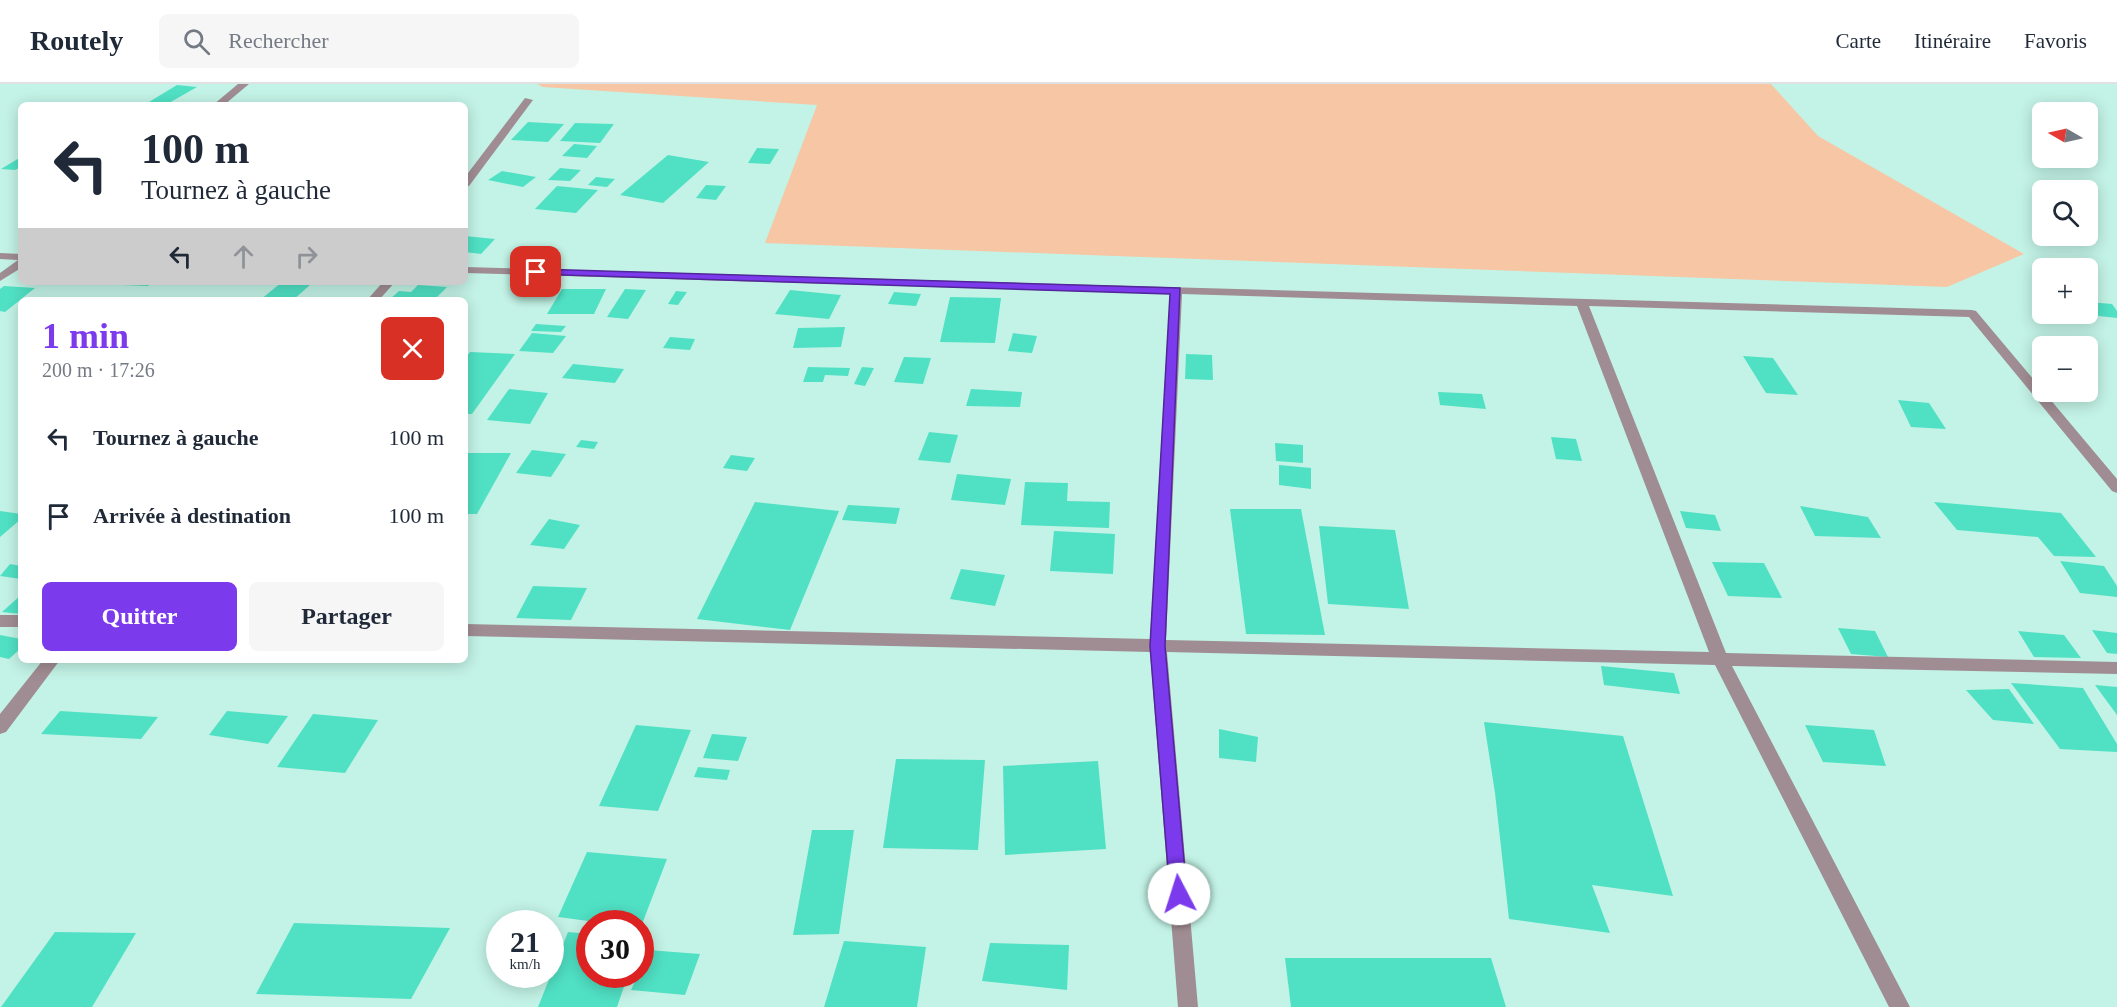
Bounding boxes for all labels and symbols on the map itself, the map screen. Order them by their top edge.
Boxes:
north arrow [2032,102,2098,168]
pin [510,246,561,297]
position arrow [1147,862,1211,926]
speed limit sign: 30 [576,910,654,988]

